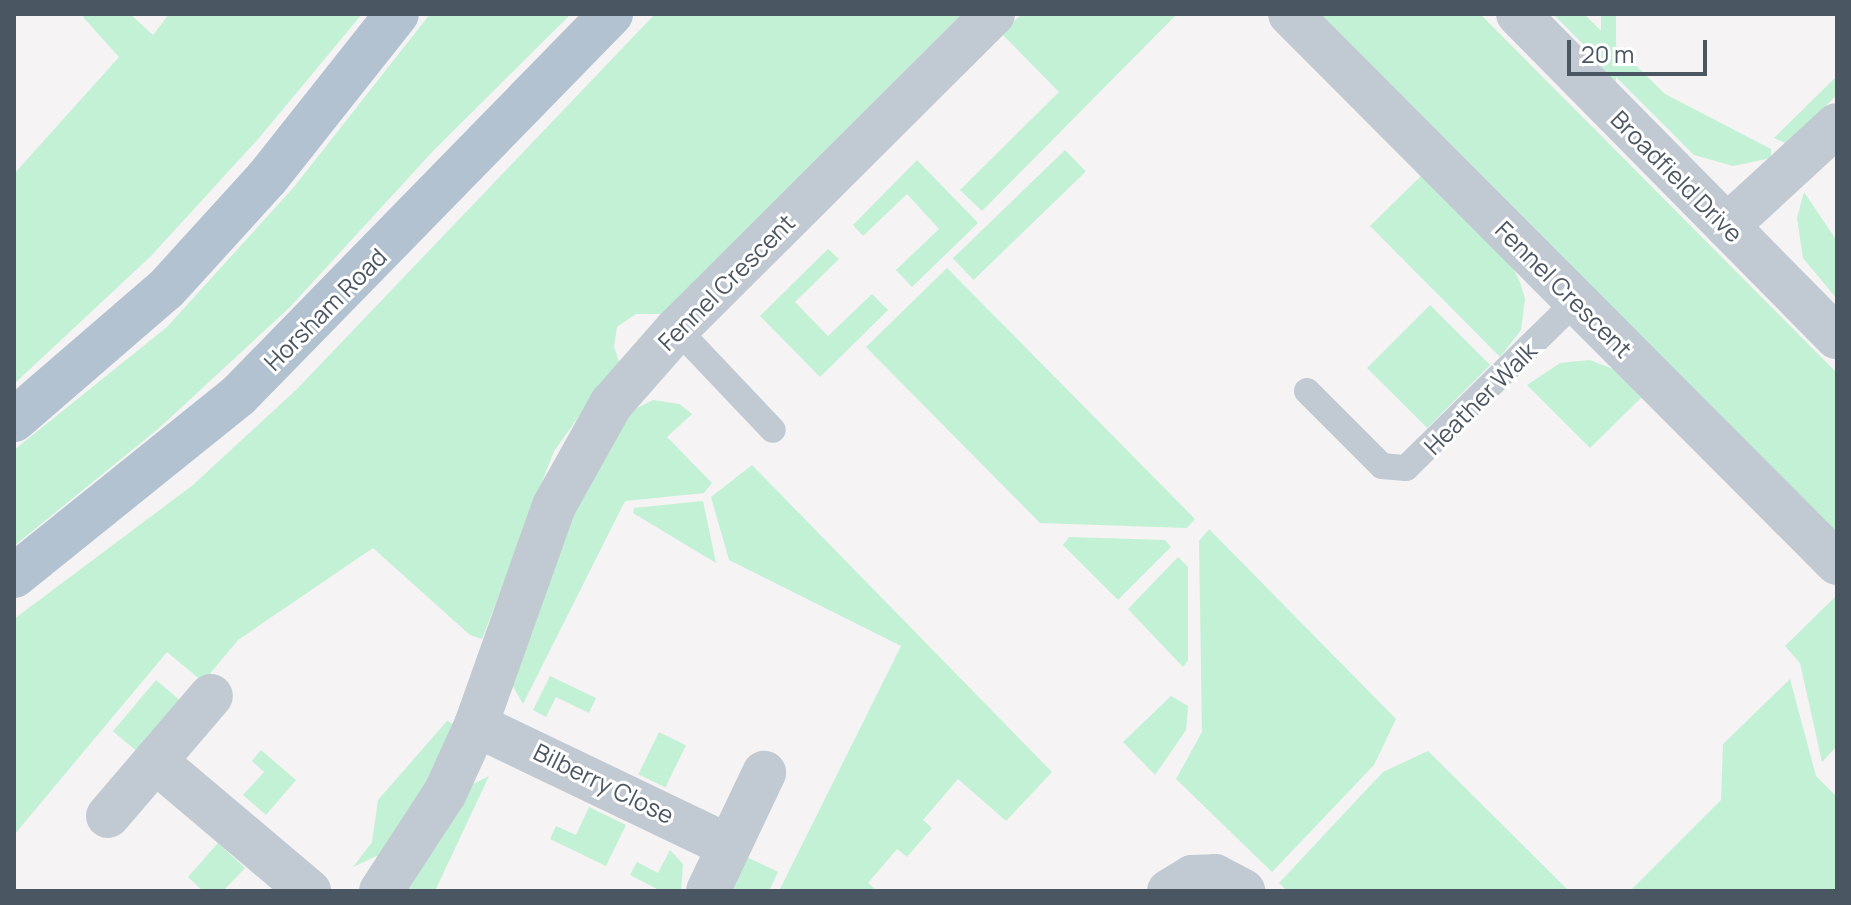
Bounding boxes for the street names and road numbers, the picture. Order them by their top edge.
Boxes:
street label: Broadfield Drive [1605,104,1749,248]
street label: Fennel Crescent [652,208,800,356]
street label: Fennel Crescent [1490,215,1638,363]
street label: Horsham Road [258,242,392,376]
street label: Heather Walk [1418,336,1542,460]
street label: Bilberry Close [529,737,679,829]

